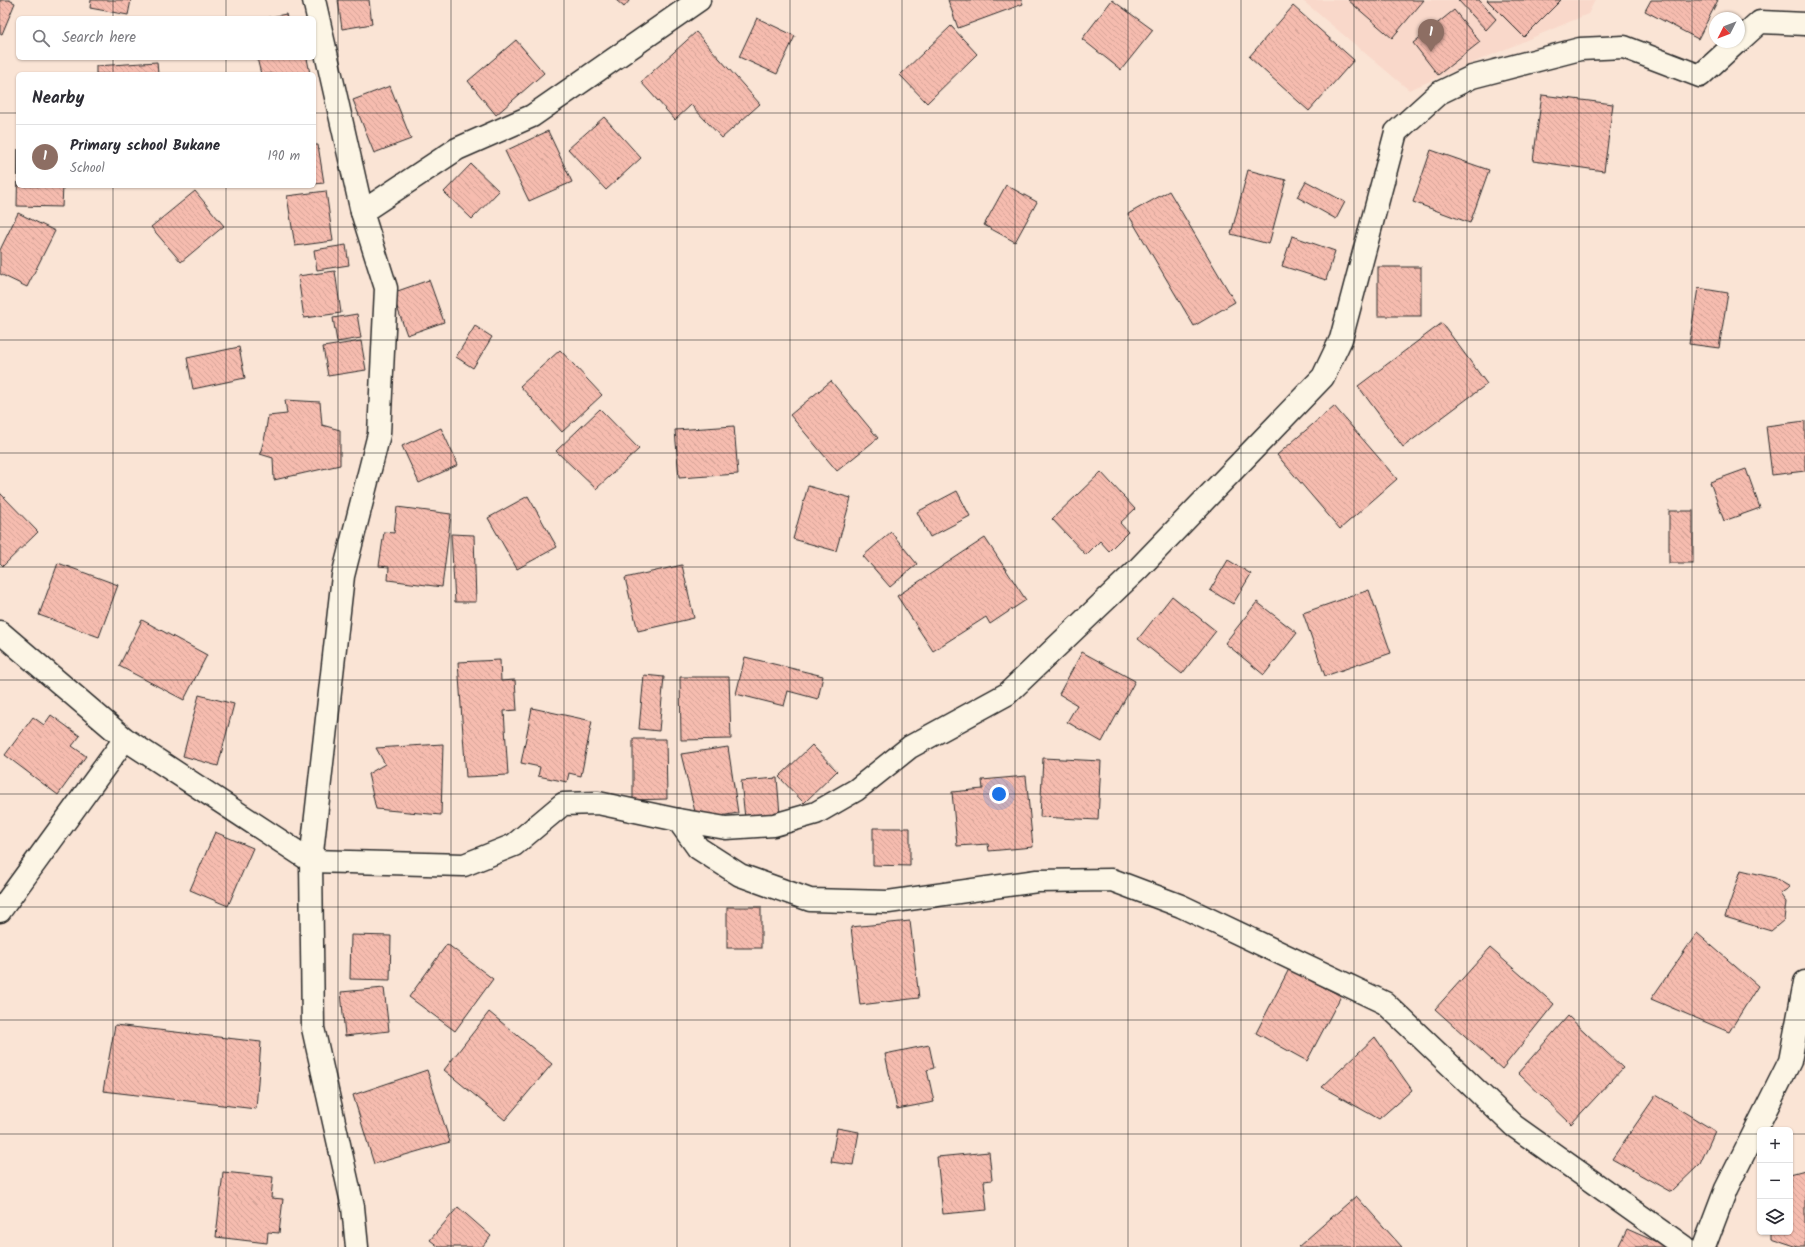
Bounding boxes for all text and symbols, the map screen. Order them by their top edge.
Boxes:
north arrow [1709,12,1745,48]
search box [16,16,316,60]
pin: 1 [1418,19,1444,52]
text: Search here [62,26,136,50]
icon: search [30,27,52,49]
text: Nearby [32,85,84,112]
text: Primary school Bukane [70,134,220,158]
text: 1 [43,146,47,167]
text: 190 m [268,146,300,167]
text: School [70,158,105,179]
your location [989,784,1009,804]
map controls [1757,1127,1793,1235]
button: + [1757,1127,1793,1163]
button: − [1757,1163,1793,1199]
button: layers [1757,1199,1793,1235]

